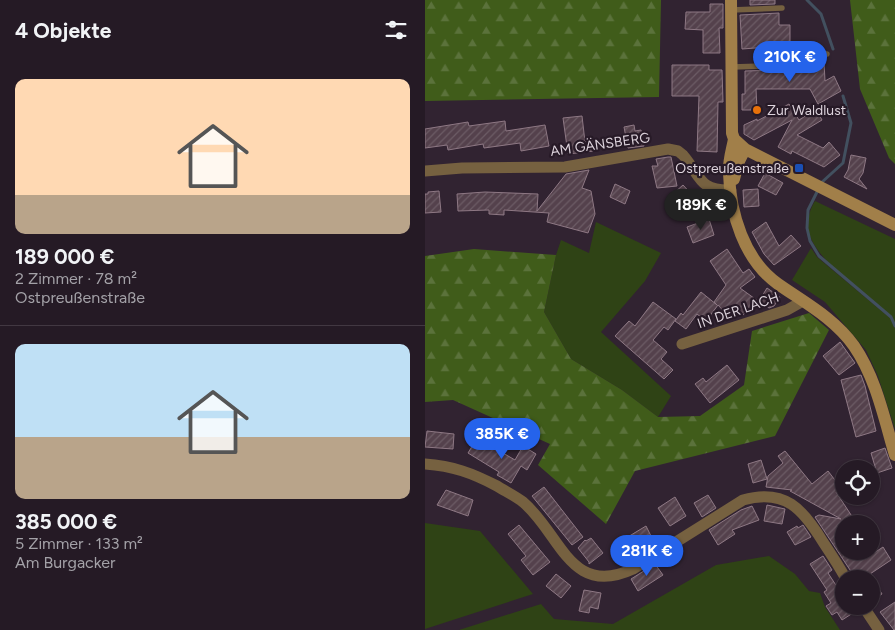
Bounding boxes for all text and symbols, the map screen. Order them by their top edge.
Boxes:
icon: filters [382,16,410,44]
text: 4 Objekte [15,18,111,43]
pin: 210K € [749,41,831,83]
text: 210K € [764,47,816,66]
place label: Zur Waldlust [767,102,846,119]
marker: Zur Waldlust [751,104,763,116]
icon: home [168,111,258,201]
street label: AM GÄNSBERG [549,129,651,160]
place label: Ostpreußenstraße [675,160,789,177]
marker: Ostpreußenstraße [793,162,805,174]
pin: 189K € [660,188,742,231]
text: 189K € [675,195,727,214]
text: 189 000 € [15,244,114,269]
text: 2 Zimmer · 78 m² [15,269,137,288]
text: Ostpreußenstraße [15,288,145,307]
street label: IN DER LACH [695,289,781,332]
icon: home [168,377,258,467]
pin: 385K € [461,418,543,460]
text: 385K € [475,424,529,443]
map controls [835,460,880,615]
button: locate [835,460,880,505]
text: 385 000 € [15,509,117,534]
button: + [835,515,880,560]
text: 5 Zimmer · 133 m² [15,534,143,553]
pin: 281K € [606,534,688,577]
text: 281K € [621,541,673,560]
text: Am Burgacker [15,553,115,572]
button: − [835,570,880,615]

